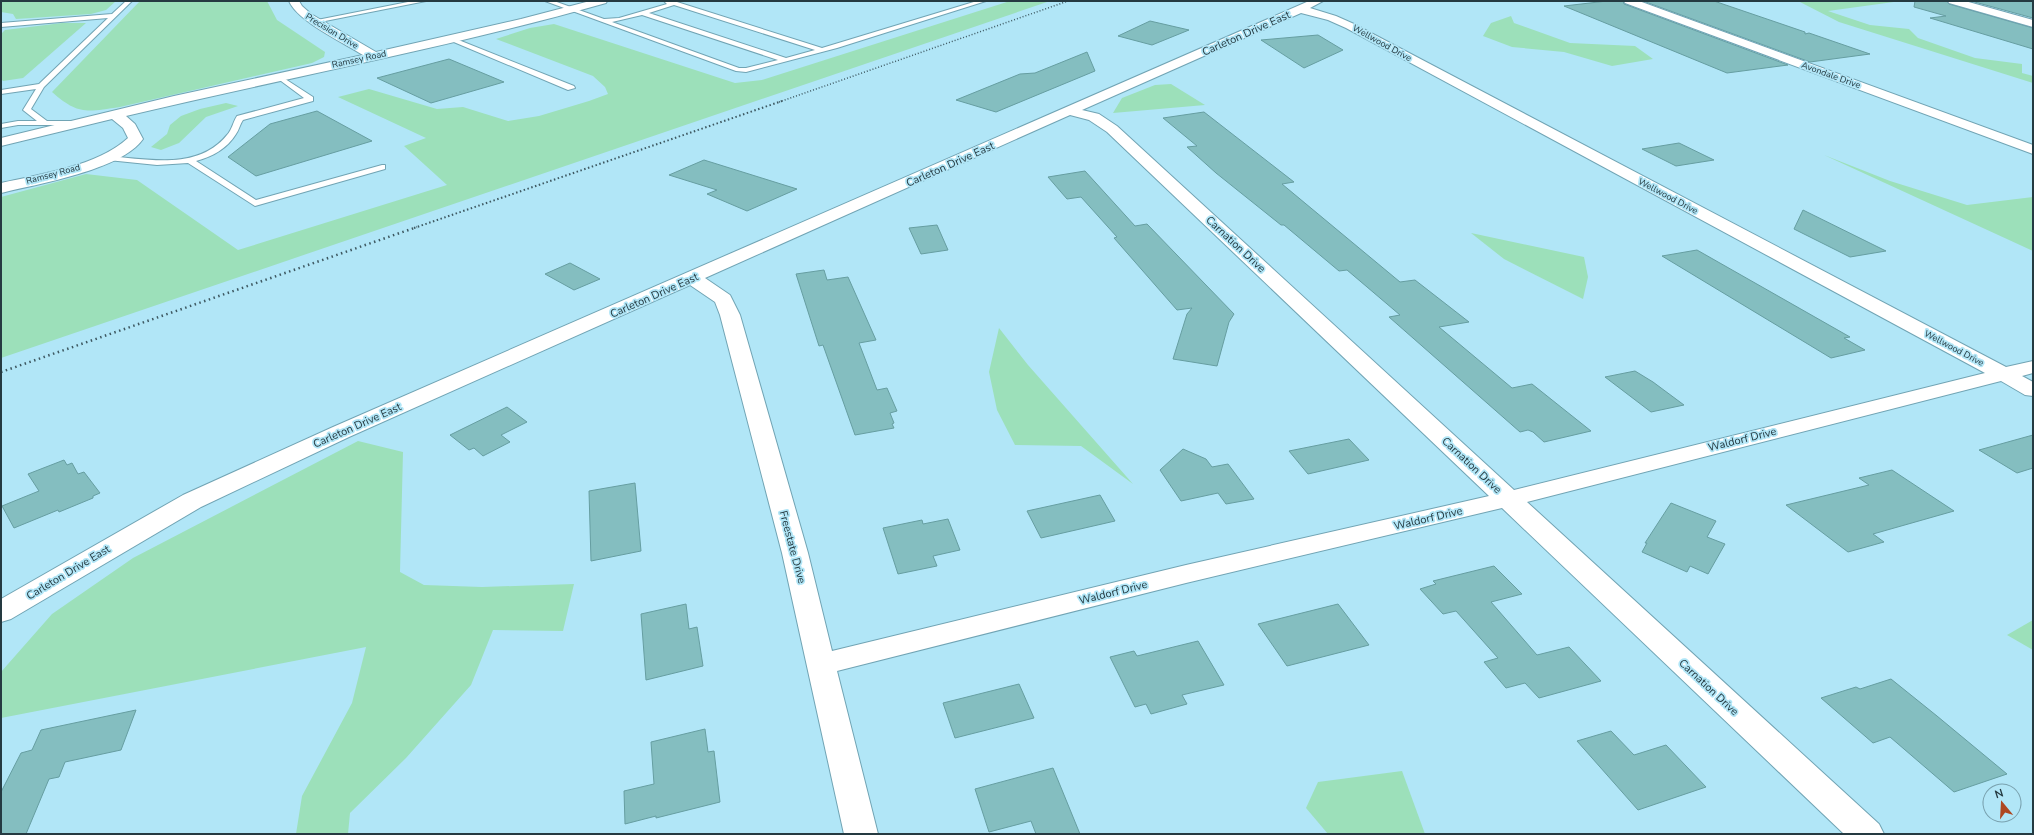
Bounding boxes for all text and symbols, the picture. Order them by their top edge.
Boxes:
street label: Carleton Drive East [1200,7,1293,60]
street label: Precision Drive [303,10,361,52]
street label: Wellwood Drive [1350,22,1414,64]
street label: Ramsey Road [331,47,387,71]
street label: Avondale Drive [1800,59,1862,91]
street label: Carleton Drive East [904,138,997,191]
street label: Ramsey Road [25,161,81,187]
street label: Wellwood Drive [1636,175,1700,217]
street label: Carnation Drive [1202,213,1269,276]
street label: Carleton Drive East [608,269,701,322]
street label: Wellwood Drive [1922,327,1986,369]
street label: Carleton Drive East [311,399,404,452]
street label: Waldorf Drive [1706,424,1778,455]
street label: Carnation Drive [1438,434,1505,497]
street label: Waldorf Drive [1392,503,1464,534]
street label: Freestate Drive [776,509,810,585]
street label: Carleton Drive East [24,541,113,603]
street label: Waldorf Drive [1077,577,1149,608]
street label: Carnation Drive [1675,656,1742,719]
north arrow [1982,783,2022,823]
text: N [1993,786,2005,802]

